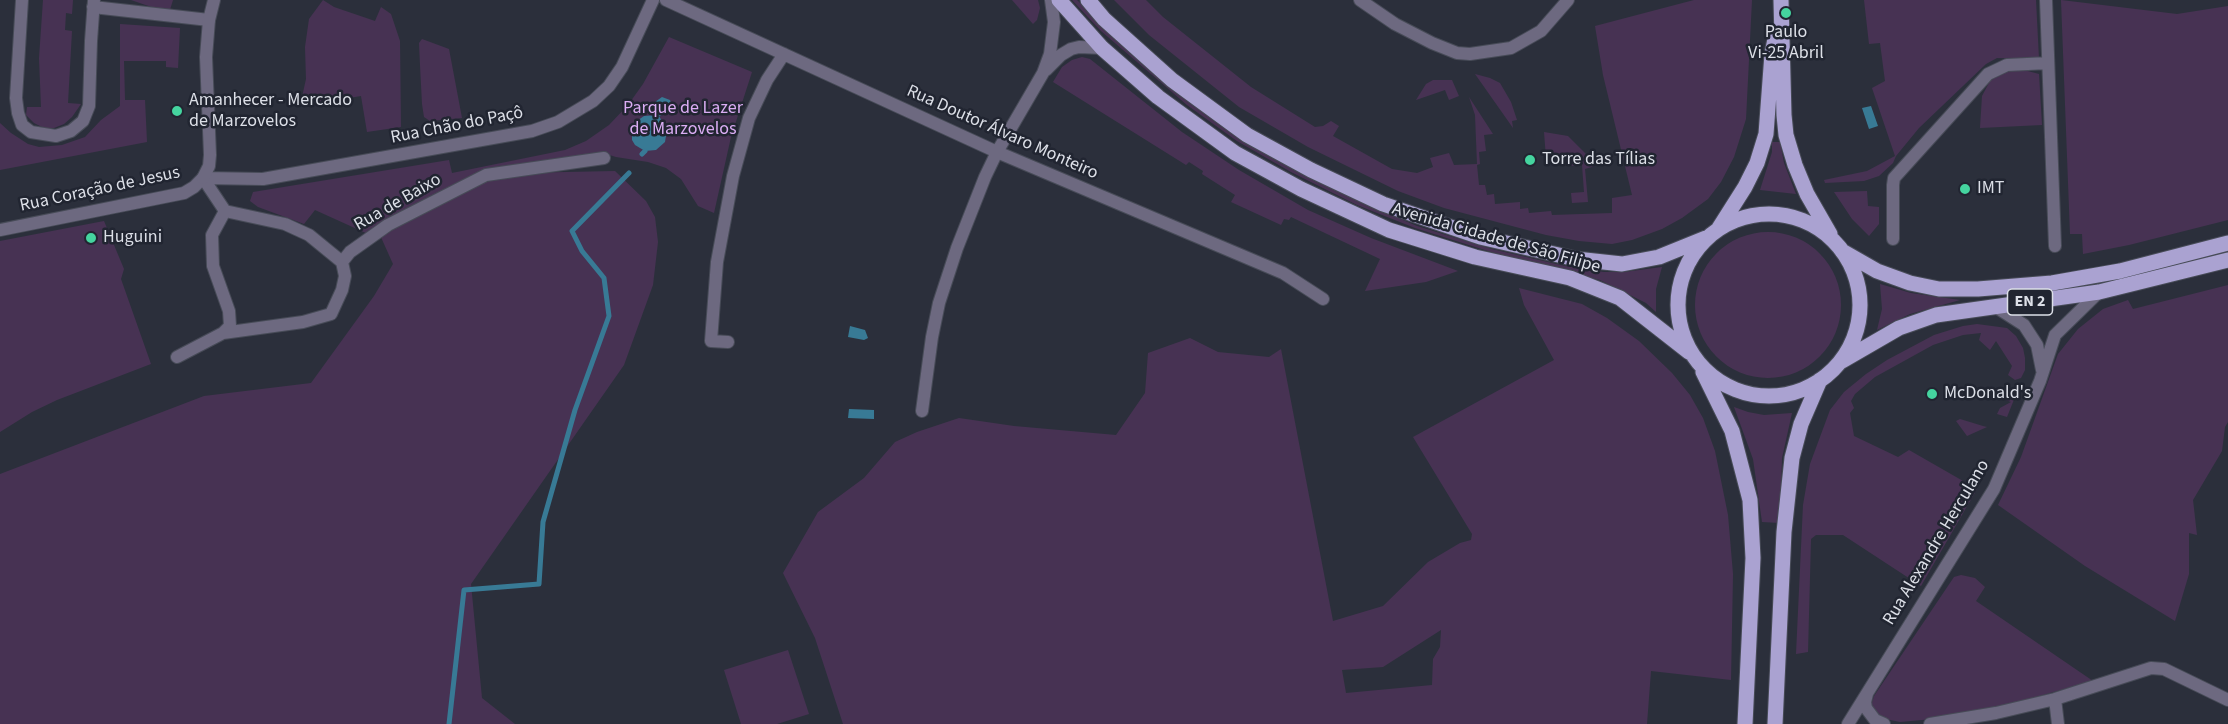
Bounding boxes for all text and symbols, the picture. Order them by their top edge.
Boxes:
marker: Paulo Vi-25 Abril [1779,6,1793,20]
place label: Paulo Vi-25 Abril [1748,22,1824,64]
street label: Rua Doutor Álvaro Monteiro [903,81,1101,185]
place label: Amanhecer - Mercado de Marzovelos [189,90,352,132]
park label: Parque de Lazer de Marzovelos [623,98,743,140]
street label: Rua Chão do Paçô [389,103,525,149]
marker: Amanhecer - Mercado de Marzovelos [170,104,184,118]
place label: Torre das Tílias [1542,149,1655,171]
marker: Torre das Tílias [1523,153,1537,167]
street label: Rua Coração de Jesus [18,162,182,218]
street label: Rua de Baixo [351,169,445,237]
place label: IMT [1977,178,2004,200]
marker: IMT [1958,182,1972,196]
street label: Avenida Cidade de São Filipe [1389,199,1603,279]
place label: Huguini [103,227,162,249]
marker: Huguini [84,231,98,245]
road number: EN 2 [2008,289,2052,315]
place label: McDonald's [1944,383,2031,405]
marker: McDonald's [1925,387,1939,401]
street label: Rua Alexandre Herculano [1879,456,1995,630]

